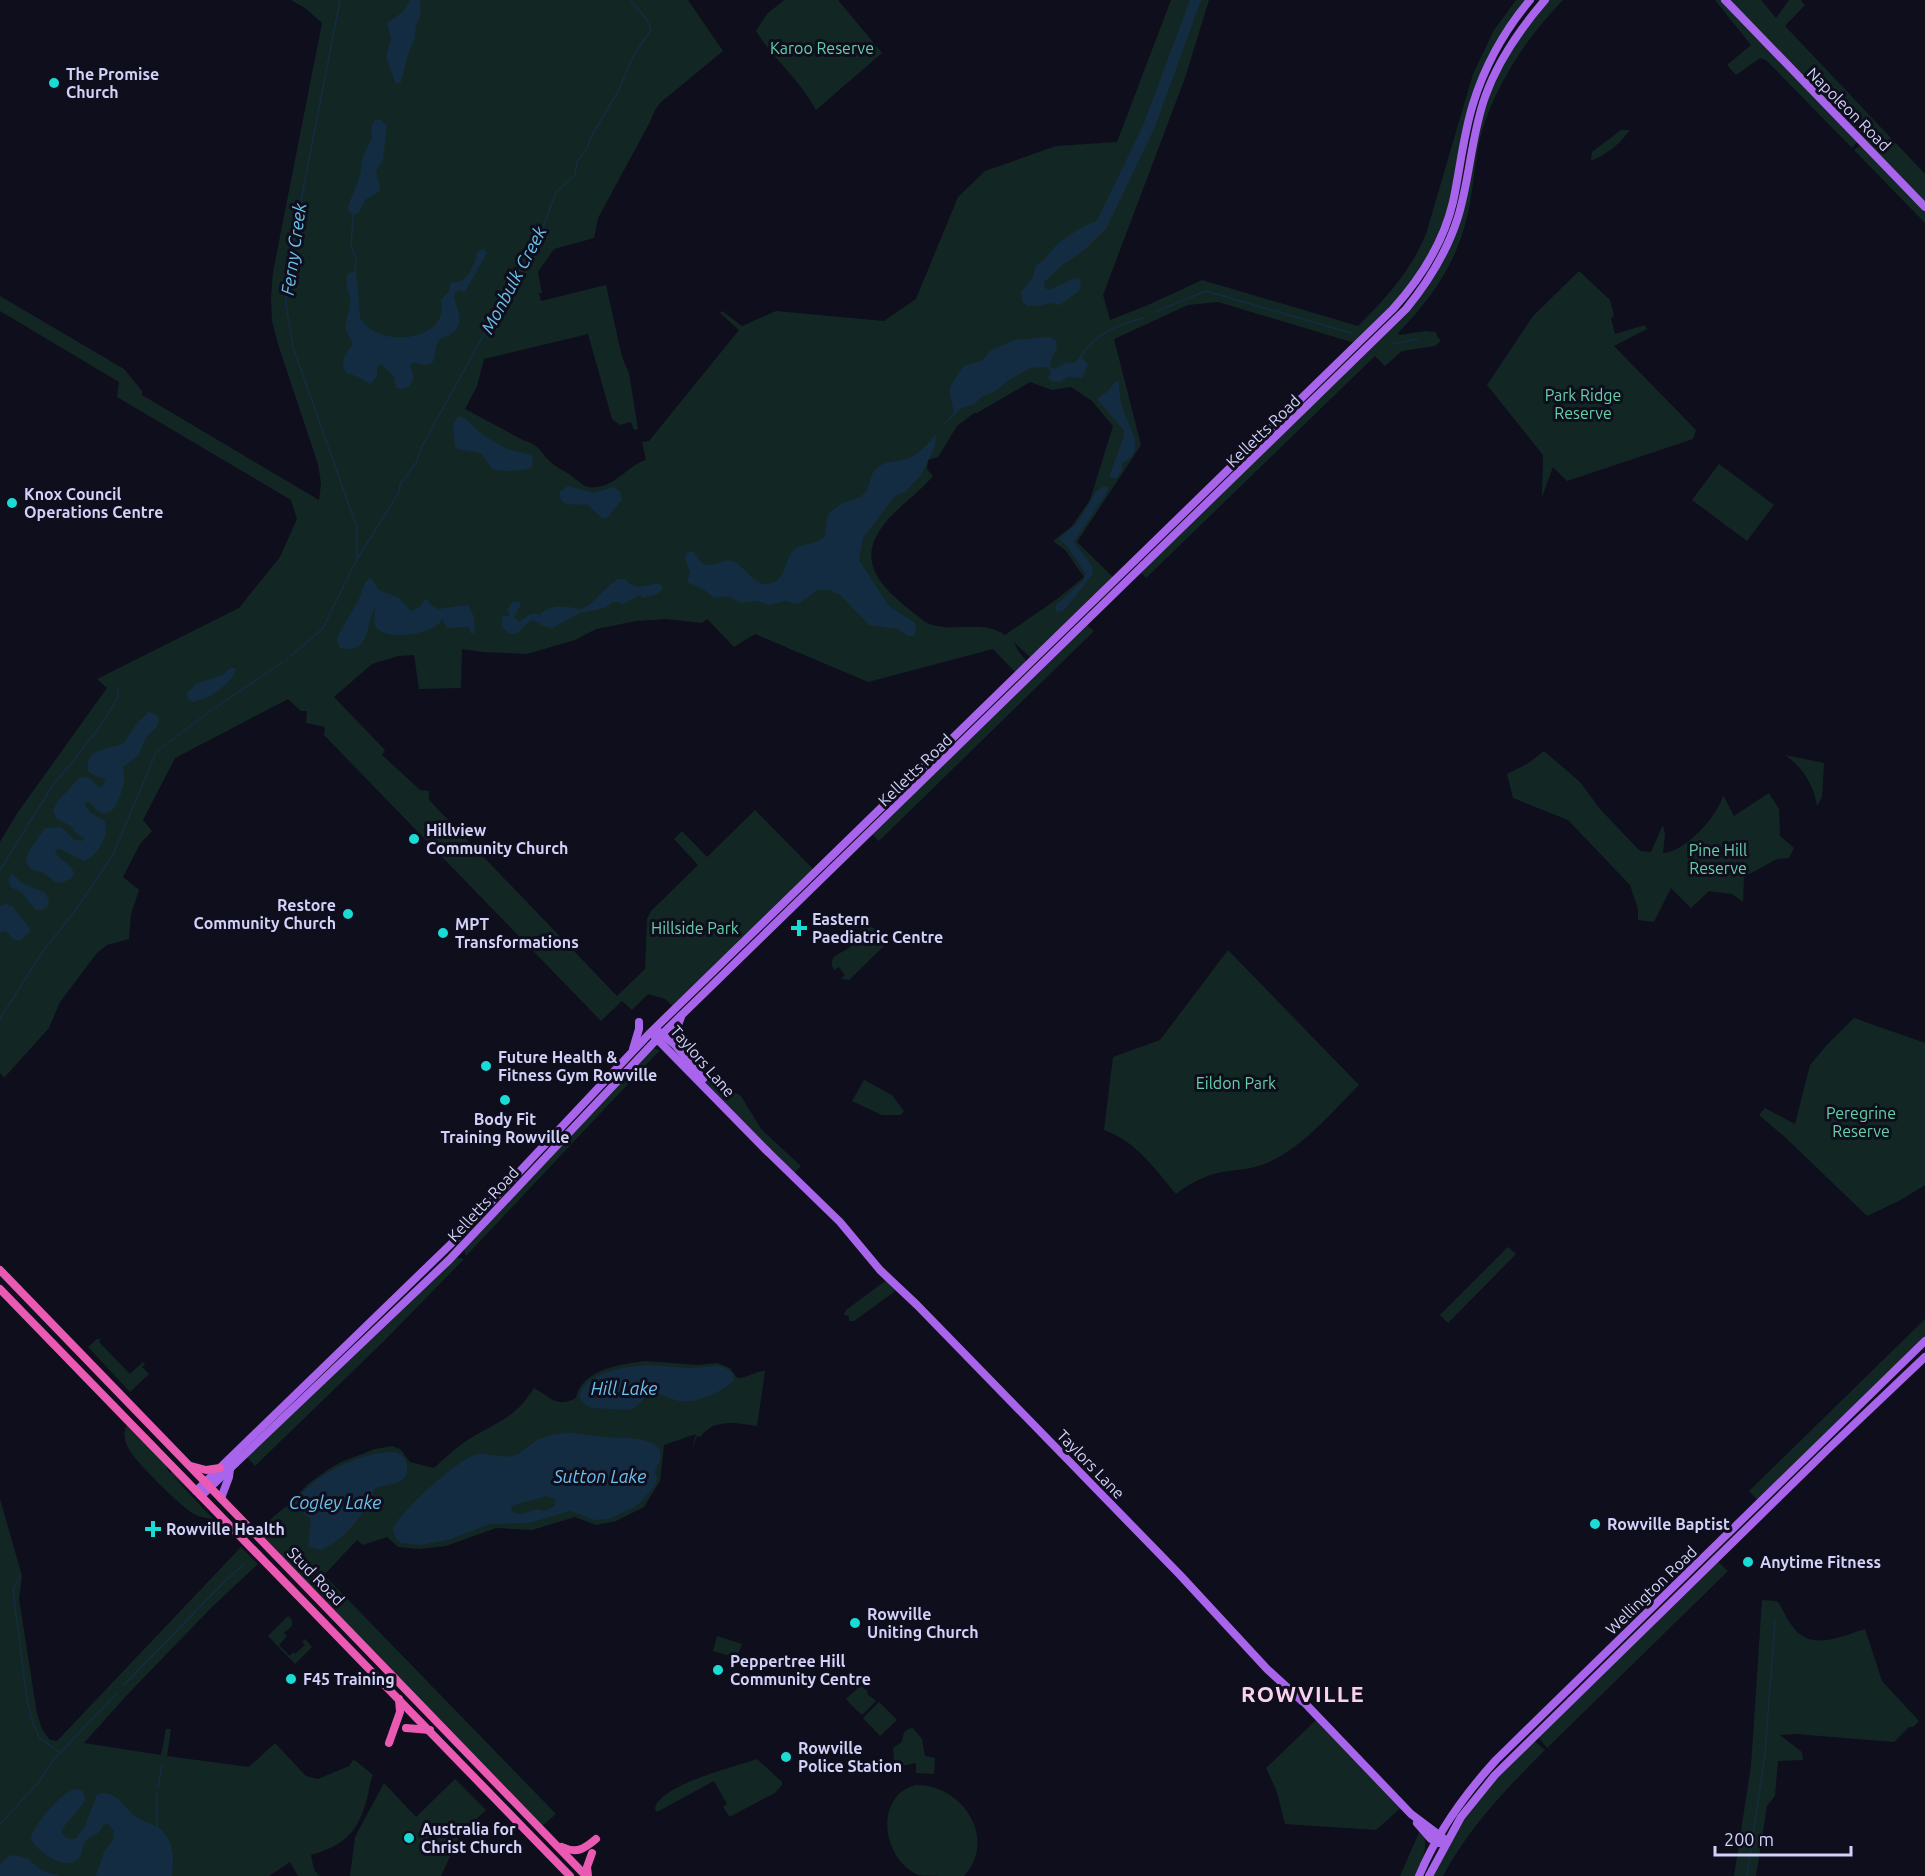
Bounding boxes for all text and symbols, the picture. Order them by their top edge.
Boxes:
park label: Karoo Reserve [770,39,874,57]
street label: Napoleon Road [1804,64,1894,154]
place label: The Promise Church [66,65,159,101]
marker: The Promise Church [47,76,61,90]
water label: Ferny Creek [277,201,309,296]
water label: Monbulk Creek [476,222,550,337]
park label: Park Ridge Reserve [1545,386,1621,422]
street label: Kelletts Road [1222,391,1304,471]
place label: Knox Council Operations Centre [24,485,163,521]
marker: Knox Council Operations Centre [5,496,19,510]
street label: Kelletts Road [874,730,956,810]
place label: Hillview Community Church [426,821,568,857]
marker: Hillview Community Church [407,832,421,846]
park label: Pine Hill Reserve [1689,841,1747,877]
place label: Restore Community Church [194,896,336,932]
marker: Restore Community Church [341,907,355,921]
place label: Eastern Paediatric Centre [812,910,943,946]
place label: MPT Transformations [455,915,579,951]
park label: Hillside Park [651,919,739,937]
marker: Eastern Paediatric Centre [790,919,808,937]
marker: MPT Transformations [436,926,450,940]
street label: Taylors Lane [667,1022,739,1100]
place label: Future Health & Fitness Gym Rowville [498,1048,657,1084]
marker: Future Health & Fitness Gym Rowville [479,1059,493,1073]
park label: Eildon Park [1196,1074,1276,1092]
marker: Body Fit Training Rowville [498,1093,512,1107]
park label: Peregrine Reserve [1826,1104,1896,1140]
place label: Body Fit Training Rowville [440,1110,570,1146]
street label: Kelletts Road [444,1163,522,1245]
water label: Hill Lake [591,1378,657,1398]
street label: Taylors Lane [1054,1426,1128,1502]
water label: Sutton Lake [553,1466,646,1486]
water label: Cogley Lake [289,1492,381,1512]
place label: Rowville Baptist [1607,1515,1730,1533]
marker: Rowville Baptist [1588,1517,1602,1531]
marker: Rowville Health [144,1520,162,1538]
place label: Rowville Health [166,1520,285,1538]
street label: Wellington Road [1602,1542,1700,1638]
street label: Stud Road [284,1543,348,1609]
place label: Anytime Fitness [1760,1553,1881,1571]
marker: Anytime Fitness [1741,1555,1755,1569]
place label: Rowville Uniting Church [867,1605,979,1641]
marker: Rowville Uniting Church [848,1616,862,1630]
place label: Peppertree Hill Community Centre [730,1652,871,1688]
marker: Peppertree Hill Community Centre [711,1663,725,1677]
place label: F45 Training [303,1670,395,1688]
marker: F45 Training [284,1672,298,1686]
district label: ROWVILLE [1241,1681,1365,1706]
place label: Rowville Police Station [798,1739,902,1775]
marker: Rowville Police Station [779,1750,793,1764]
scale bar [1715,1819,1852,1857]
place label: Australia for Christ Church [421,1820,522,1856]
text: 200 m [1724,1829,1774,1849]
marker: Australia for Christ Church [402,1831,416,1845]

